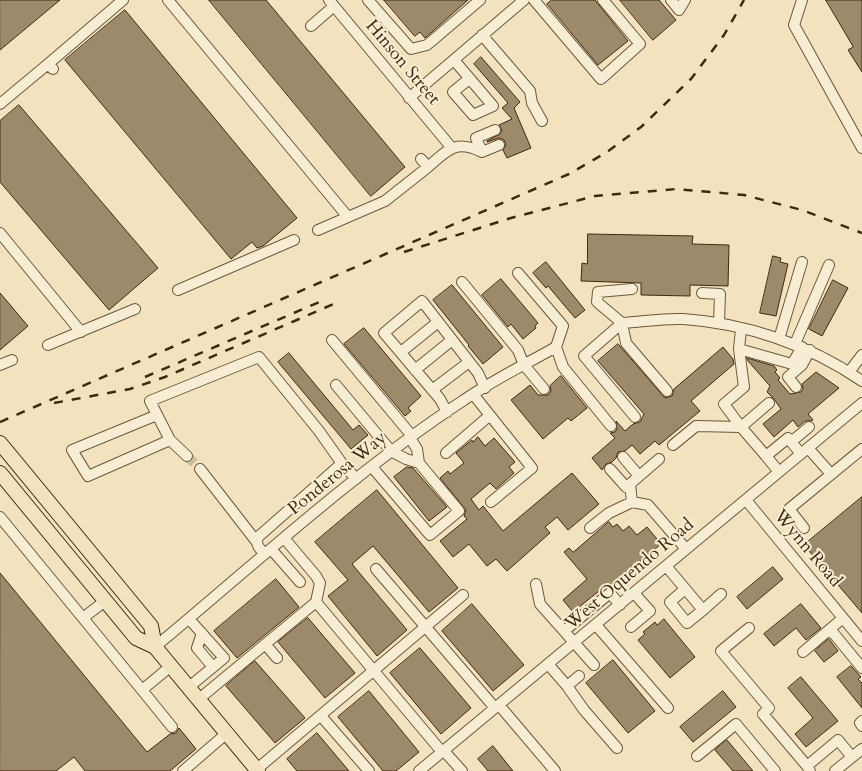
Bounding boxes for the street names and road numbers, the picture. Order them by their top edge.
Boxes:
street label: Hinson Street [360,16,444,110]
street label: Ponderosa Way [284,428,392,520]
street label: Wynn Road [768,506,846,592]
street label: West Oquendo Road [561,515,699,635]

